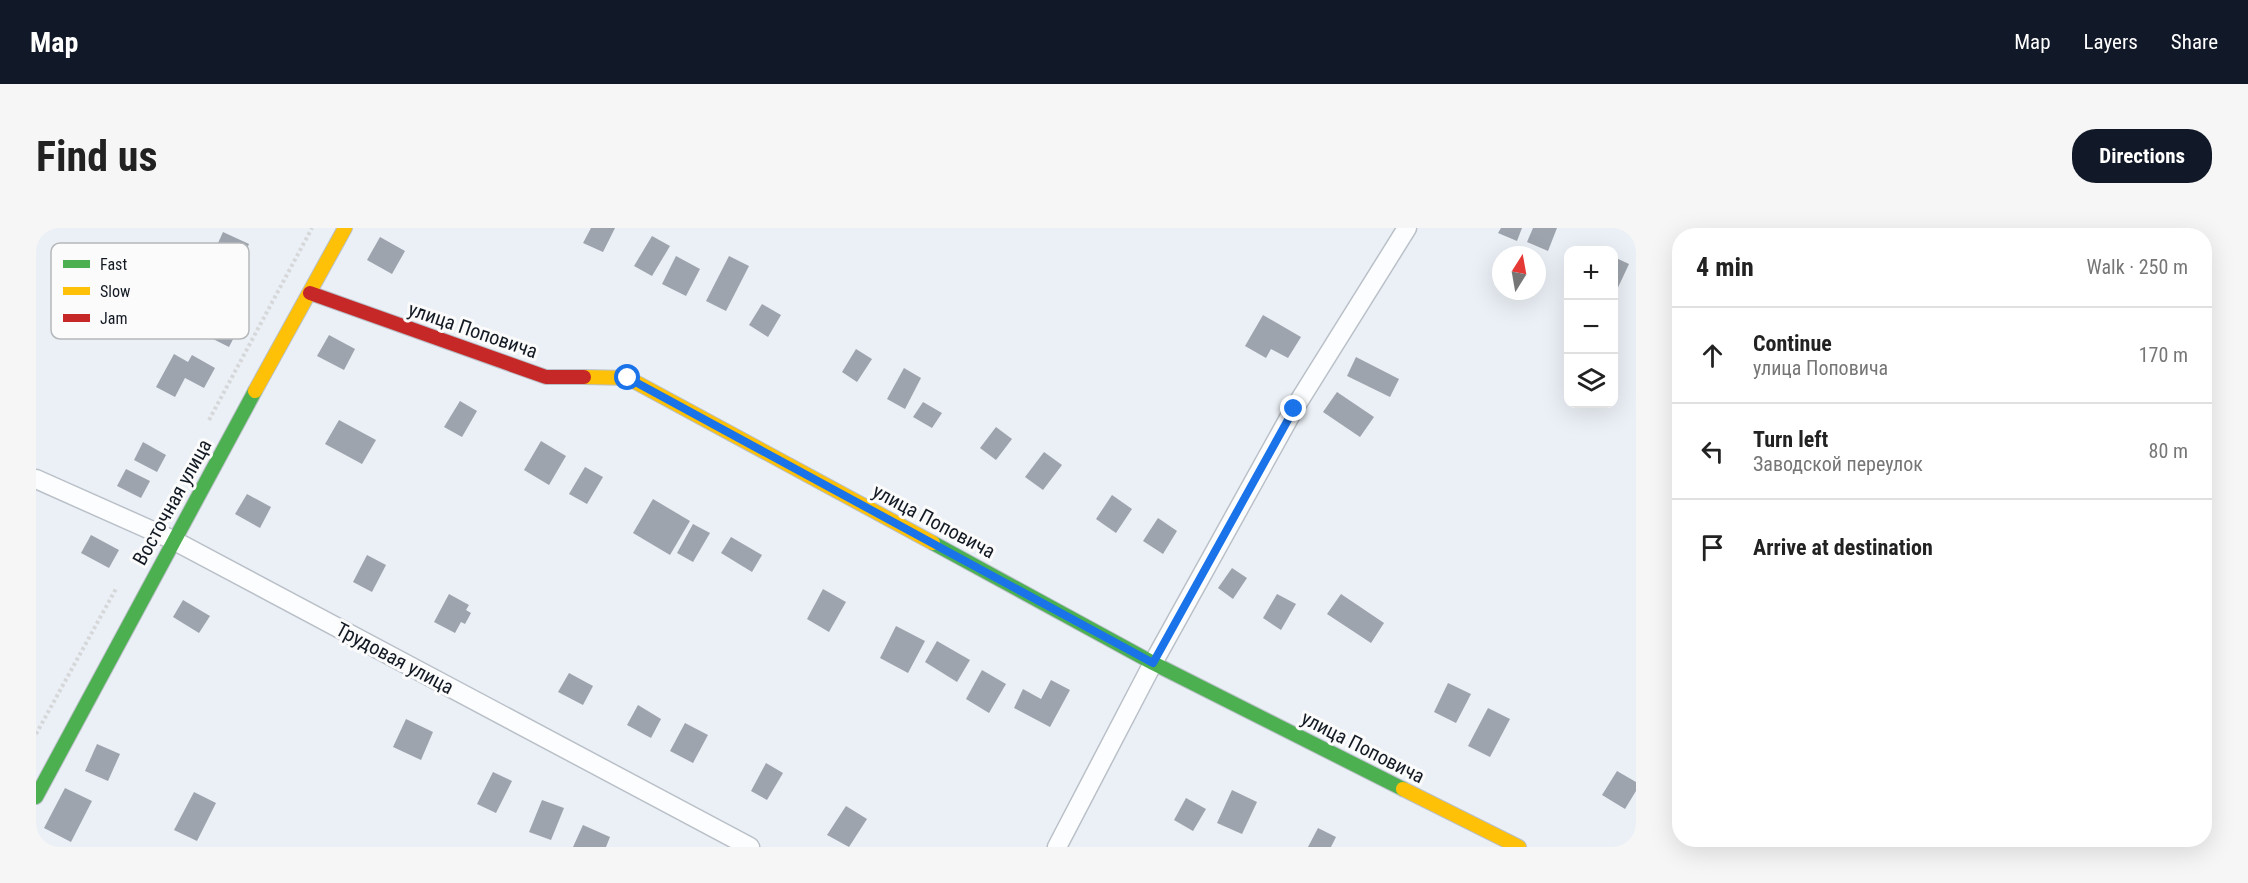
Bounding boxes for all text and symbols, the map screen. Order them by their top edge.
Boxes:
text: Map [30,26,78,59]
text: Map [2014,30,2051,54]
text: Layers [2084,30,2138,54]
text: Share [2171,30,2218,54]
button: Directions [2072,129,2212,183]
text: Find us [36,132,157,181]
legend [51,243,249,339]
north arrow [1492,246,1546,300]
map controls [1564,246,1618,408]
button: + [1564,246,1618,300]
text: 4 min [1696,252,1754,282]
text: Fast [100,255,127,274]
text: Walk · 250 m [2087,255,2188,279]
text: Slow [100,282,130,301]
street label: улица Поповича [405,297,541,363]
button: − [1564,300,1618,354]
text: Jam [100,309,127,328]
text: Continue [1753,331,1832,356]
icon: ahead [1696,339,1729,372]
text: 170 m [2139,343,2188,367]
button: layers [1564,354,1618,408]
text: улица Поповича [1753,356,1888,380]
route start [614,364,640,390]
route end [1280,395,1306,421]
text: Turn left [1753,427,1828,452]
street label: Восточная улица [127,435,217,569]
icon: left [1696,435,1729,468]
text: 80 m [2149,439,2188,463]
text: Заводской переулок [1753,452,1923,476]
street label: улица Поповича [869,479,999,563]
icon: arrive [1696,531,1729,564]
text: Arrive at destination [1753,535,1933,560]
street label: Трудовая улица [332,617,458,699]
street label: улица Поповича [1297,706,1429,788]

